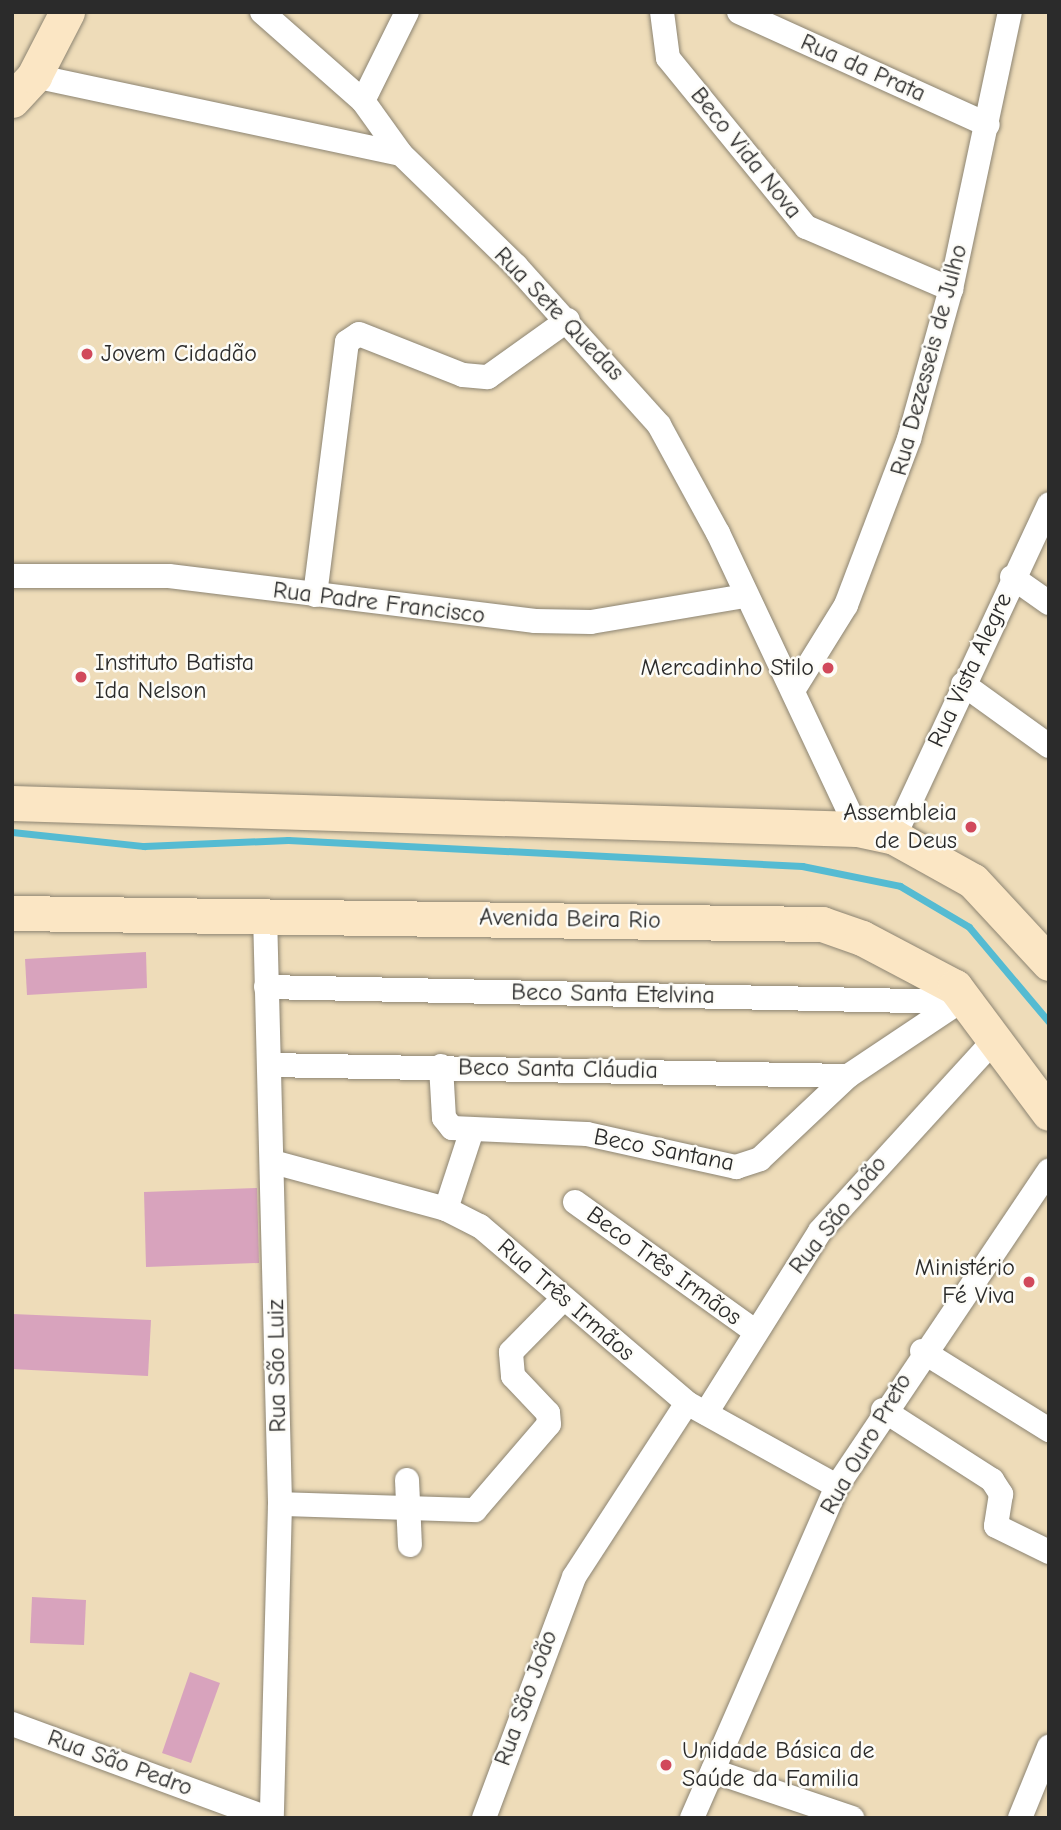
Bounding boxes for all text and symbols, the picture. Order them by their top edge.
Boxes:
street label: Rua da Prata [796,28,930,108]
street label: Beco Vida Nova [684,81,808,225]
street label: Rua Sete Quedas [488,241,630,387]
street label: Rua Dezesseis de Julho [884,241,974,479]
place label: Jovem Cidadão [101,340,257,368]
marker: Jovem Cidadão [79,346,95,362]
street label: Rua Padre Francisco [271,576,487,630]
street label: Rua Vista Alegre [922,588,1018,752]
place label: Instituto Batista Ida Nelson [95,649,254,705]
place label: Mercadinho Stilo [641,654,814,682]
marker: Mercadinho Stilo [820,660,836,676]
marker: Instituto Batista Ida Nelson [73,669,89,685]
place label: Assembleia de Deus [843,799,957,855]
marker: Assembleia de Deus [963,819,979,835]
street label: Avenida Beira Rio [479,903,661,935]
street label: Beco Santa Etelvina [511,978,715,1010]
street label: Beco Santa Cláudia [458,1053,658,1085]
street label: Beco Santana [591,1122,737,1178]
street label: Rua São João [783,1150,893,1280]
street label: Beco Três Irmãos [581,1200,747,1332]
street label: Rua Três Irmãos [492,1233,640,1367]
place label: Ministério Fé Viva [915,1254,1015,1310]
marker: Ministério Fé Viva [1021,1274,1037,1290]
street label: Rua São Luiz [261,1299,293,1433]
street label: Rua Ouro Preto [814,1368,918,1520]
street label: Rua São João [488,1626,564,1770]
street label: Rua São Pedro [44,1723,196,1803]
place label: Unidade Básica de Saúde da Familia [682,1737,875,1793]
marker: Unidade Básica de Saúde da Familia [656,1755,676,1775]

